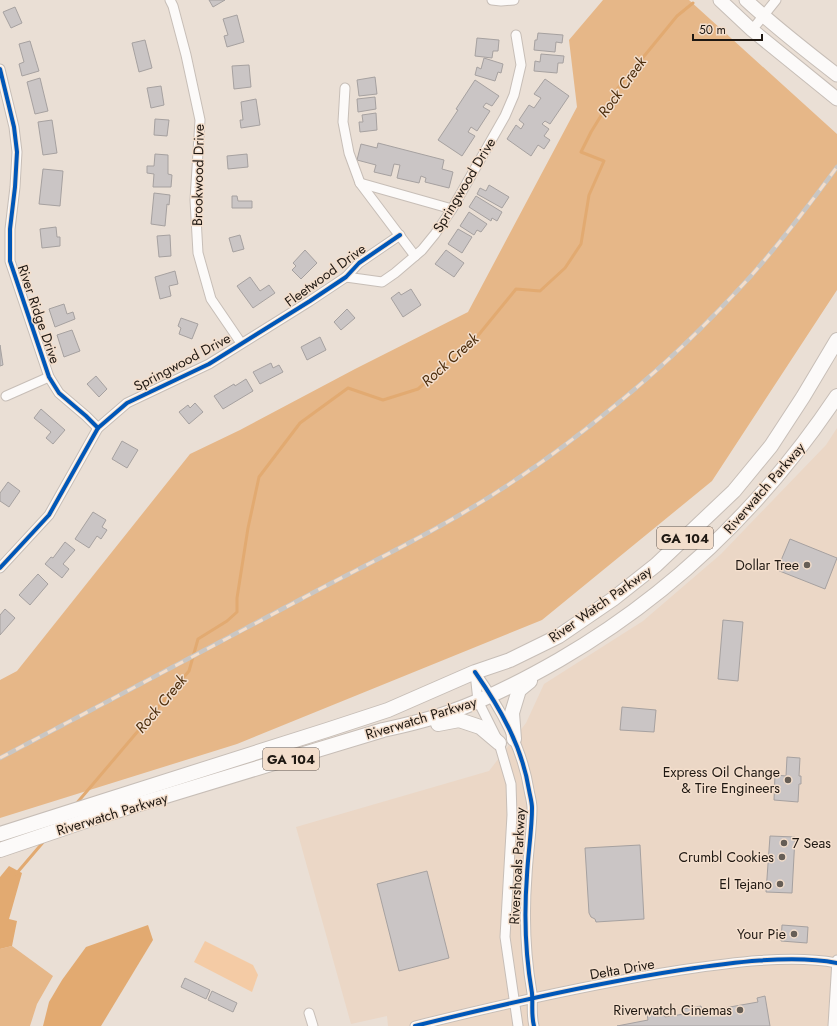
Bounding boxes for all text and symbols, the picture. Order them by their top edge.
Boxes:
scale bar [693,16,762,42]
text: 50 m [699,21,726,39]
water label: Rock Creek [592,52,652,122]
street label: Brookwood Drive [187,124,209,226]
street label: Springwood Drive [428,134,500,236]
street label: Fleetwood Drive [280,239,370,311]
street label: River Ridge Drive [13,262,65,366]
street label: Springwood Drive [130,328,234,396]
water label: Rock Creek [417,328,484,392]
street label: Riverwatch Parkway [719,437,810,538]
road number: GA 104 [657,527,713,549]
place label: Dollar Tree [735,555,799,575]
street label: River Watch Parkway [544,560,656,647]
marker: Dollar Tree [802,560,812,570]
water label: Rock Creek [130,670,192,738]
street label: Riverwatch Parkway [363,691,480,744]
road number: GA 104 [263,748,319,770]
place label: Express Oil Change & Tire Engineers [663,762,780,798]
marker: Express Oil Change & Tire Engineers [783,775,793,785]
street label: Riverwatch Parkway [54,787,171,840]
street label: Rivershoals Parkway [504,806,530,925]
place label: 7 Seas [792,833,831,853]
marker: 7 Seas [779,838,789,848]
place label: Crumbl Cookies [678,847,774,867]
marker: Crumbl Cookies [777,852,787,862]
place label: El Tejano [719,874,772,894]
marker: El Tejano [775,879,785,889]
place label: Your Pie [737,924,786,944]
marker: Your Pie [789,929,799,939]
street label: Delta Drive [588,953,656,985]
place label: Riverwatch Cinemas [613,1000,732,1020]
marker: Riverwatch Cinemas [735,1005,745,1015]

